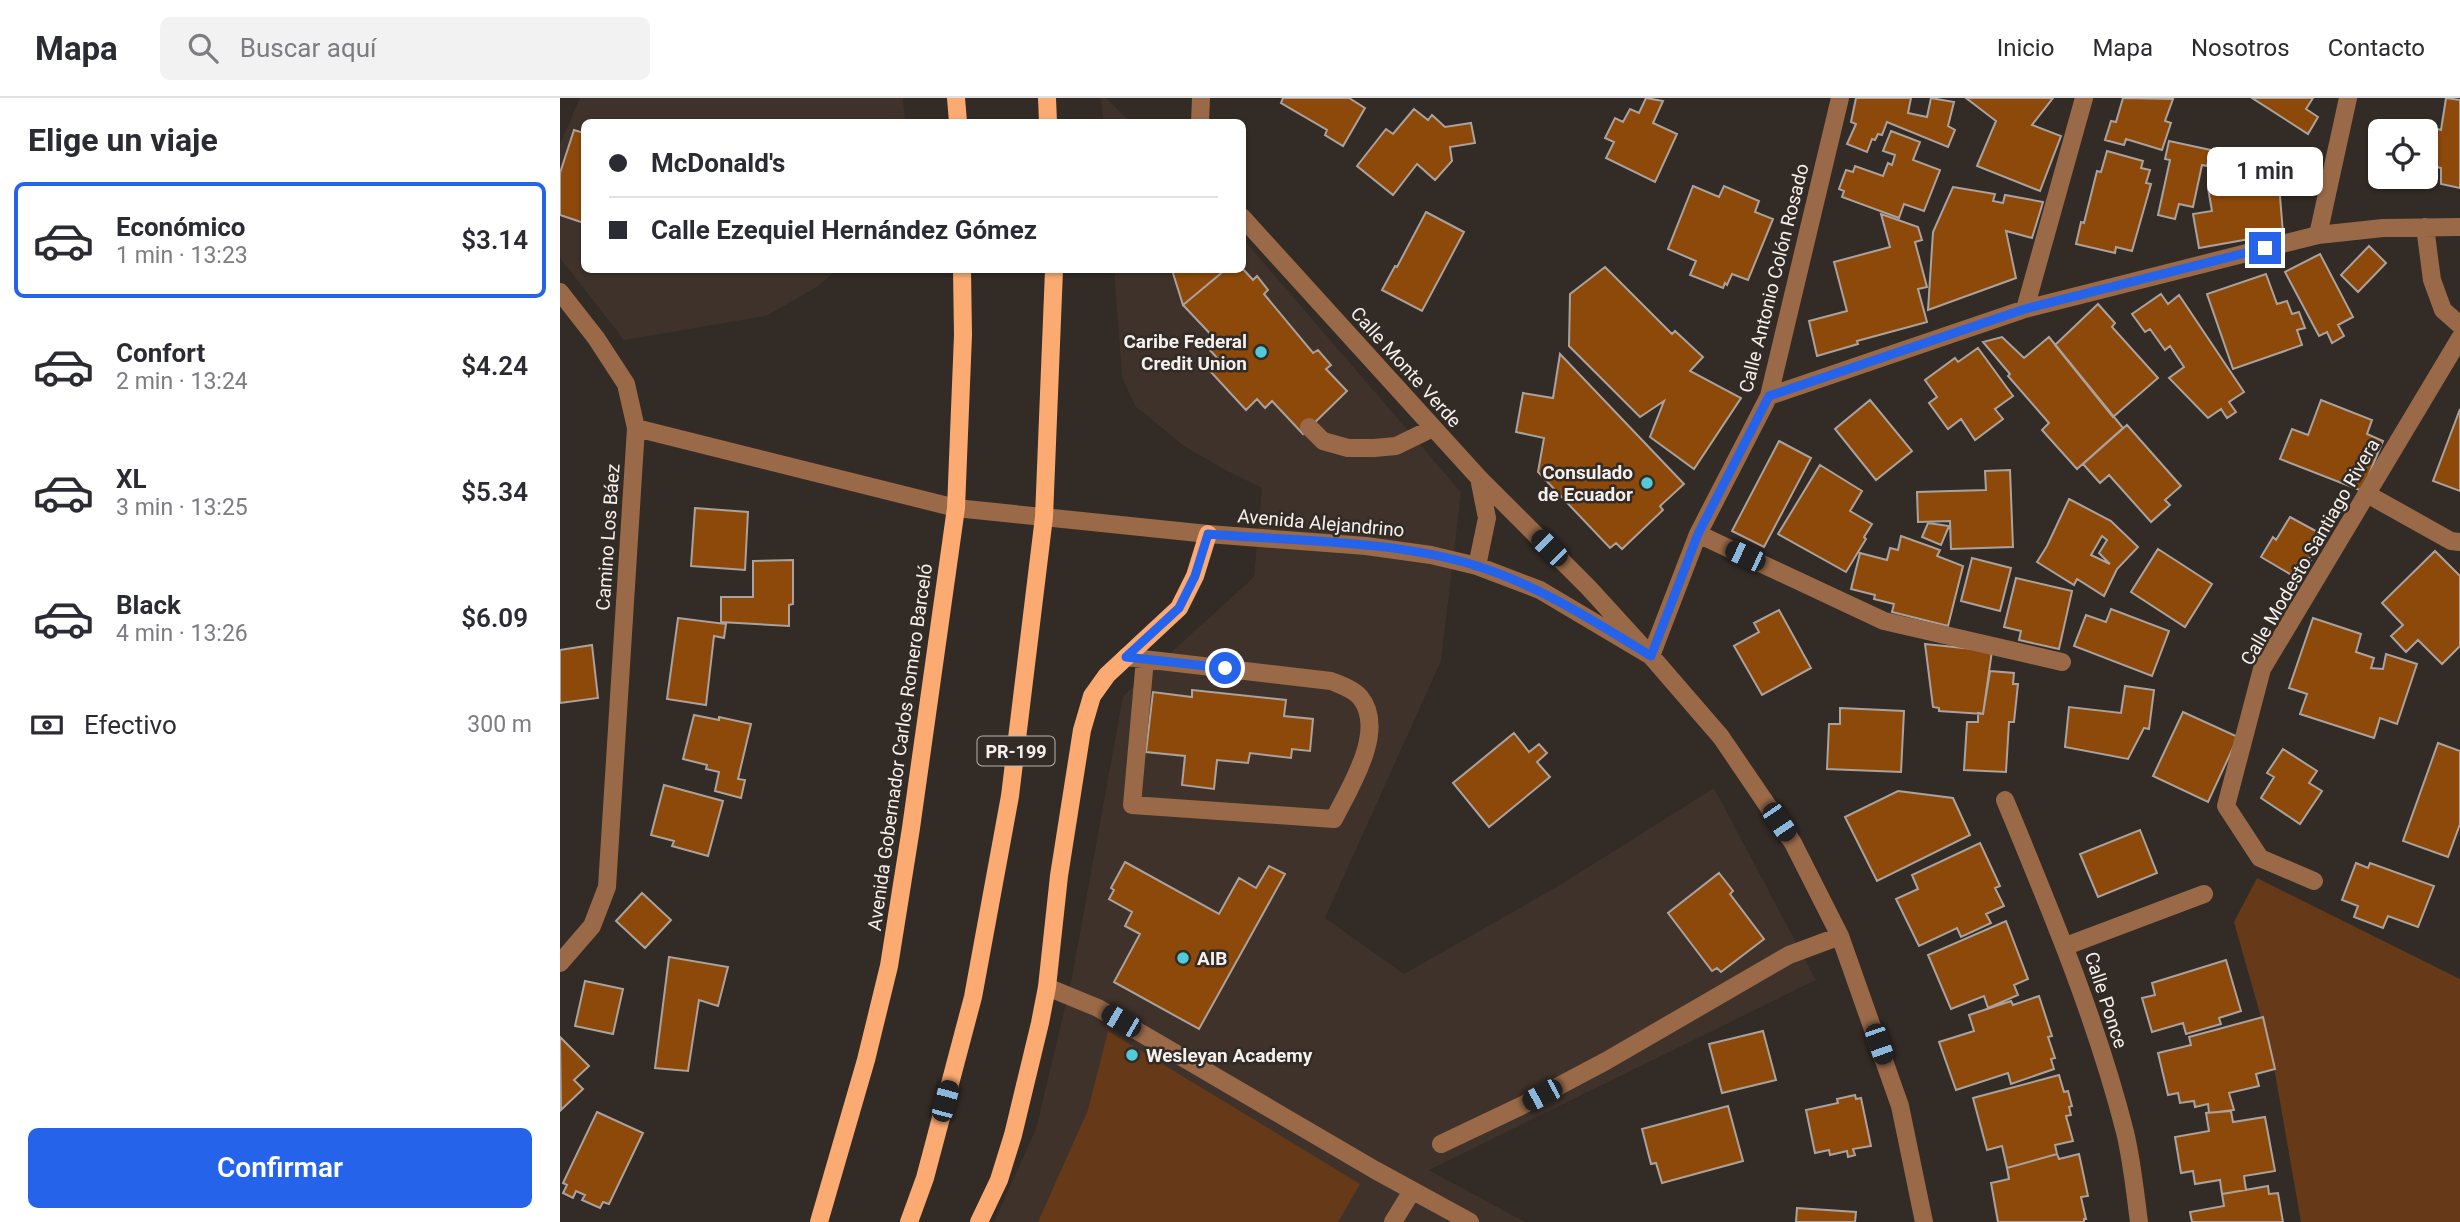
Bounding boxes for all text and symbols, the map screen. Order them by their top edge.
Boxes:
search box [160,17,650,80]
text: Mapa [35,29,118,68]
icon: search [184,29,222,67]
text: Buscar aquí [240,33,376,63]
text: Inicio [1997,34,2054,62]
text: Mapa [2092,34,2153,62]
text: Nosotros [2191,34,2290,62]
text: Contacto [2328,34,2425,62]
map controls [2368,119,2438,189]
button: locate [2368,119,2438,189]
text: Elige un viaje [28,121,218,159]
callout: 1 min [2207,146,2323,195]
text: McDonald's [651,148,785,178]
text: 1 min [2236,158,2294,185]
street label: Calle Antonio Colón Rosado [1734,161,1814,395]
icon: car [32,209,95,272]
text: Económico [116,212,245,242]
text: Calle Ezequiel Hernández Gómez [651,215,1037,245]
text: $3.14 [461,225,528,255]
route end [2249,232,2281,264]
text: 1 min · 13:23 [116,242,248,269]
street label: Calle Monte Verde [1346,302,1466,432]
place label: Caribe Federal Credit Union [1123,330,1247,375]
icon: car [32,335,95,398]
text: Confort [116,338,205,368]
marker: Caribe Federal Credit Union [1253,344,1269,360]
text: $4.24 [461,351,528,381]
text: 2 min · 13:24 [116,368,248,395]
street label: Calle Modesto Santiago Rivera [2236,435,2384,669]
icon: car [32,461,95,524]
place label: Consulado de Ecuador [1538,461,1633,506]
street label: Camino Los Báez [591,463,625,611]
text: XL [116,464,147,494]
marker: Consulado de Ecuador [1639,475,1655,491]
text: $5.34 [461,477,528,507]
text: 3 min · 13:25 [116,494,248,521]
street label: Avenida Alejandrino [1237,504,1405,542]
car [1527,526,1572,570]
car [1722,538,1769,574]
street label: Avenida Gobernador Carlos Romero Barceló [863,562,937,932]
icon: car [32,587,95,650]
text: Black [116,590,181,620]
text: $6.09 [461,603,528,633]
text: 4 min · 13:26 [116,620,248,647]
route start [1209,652,1241,684]
icon: cash [28,706,66,744]
text: Efectivo [84,710,177,740]
text: 300 m [467,711,532,738]
road number: PR-199 [978,736,1054,766]
car [1759,799,1800,845]
place label: AIB [1197,947,1227,970]
street label: Calle Ponce [2080,949,2132,1051]
marker: AIB [1175,950,1191,966]
car [1098,1001,1145,1041]
car [1863,1021,1896,1067]
place label: Wesleyan Academy [1146,1044,1313,1067]
marker: Wesleyan Academy [1124,1047,1140,1063]
car [1519,1076,1566,1114]
car [930,1078,961,1124]
button: Confirmar [28,1128,532,1208]

